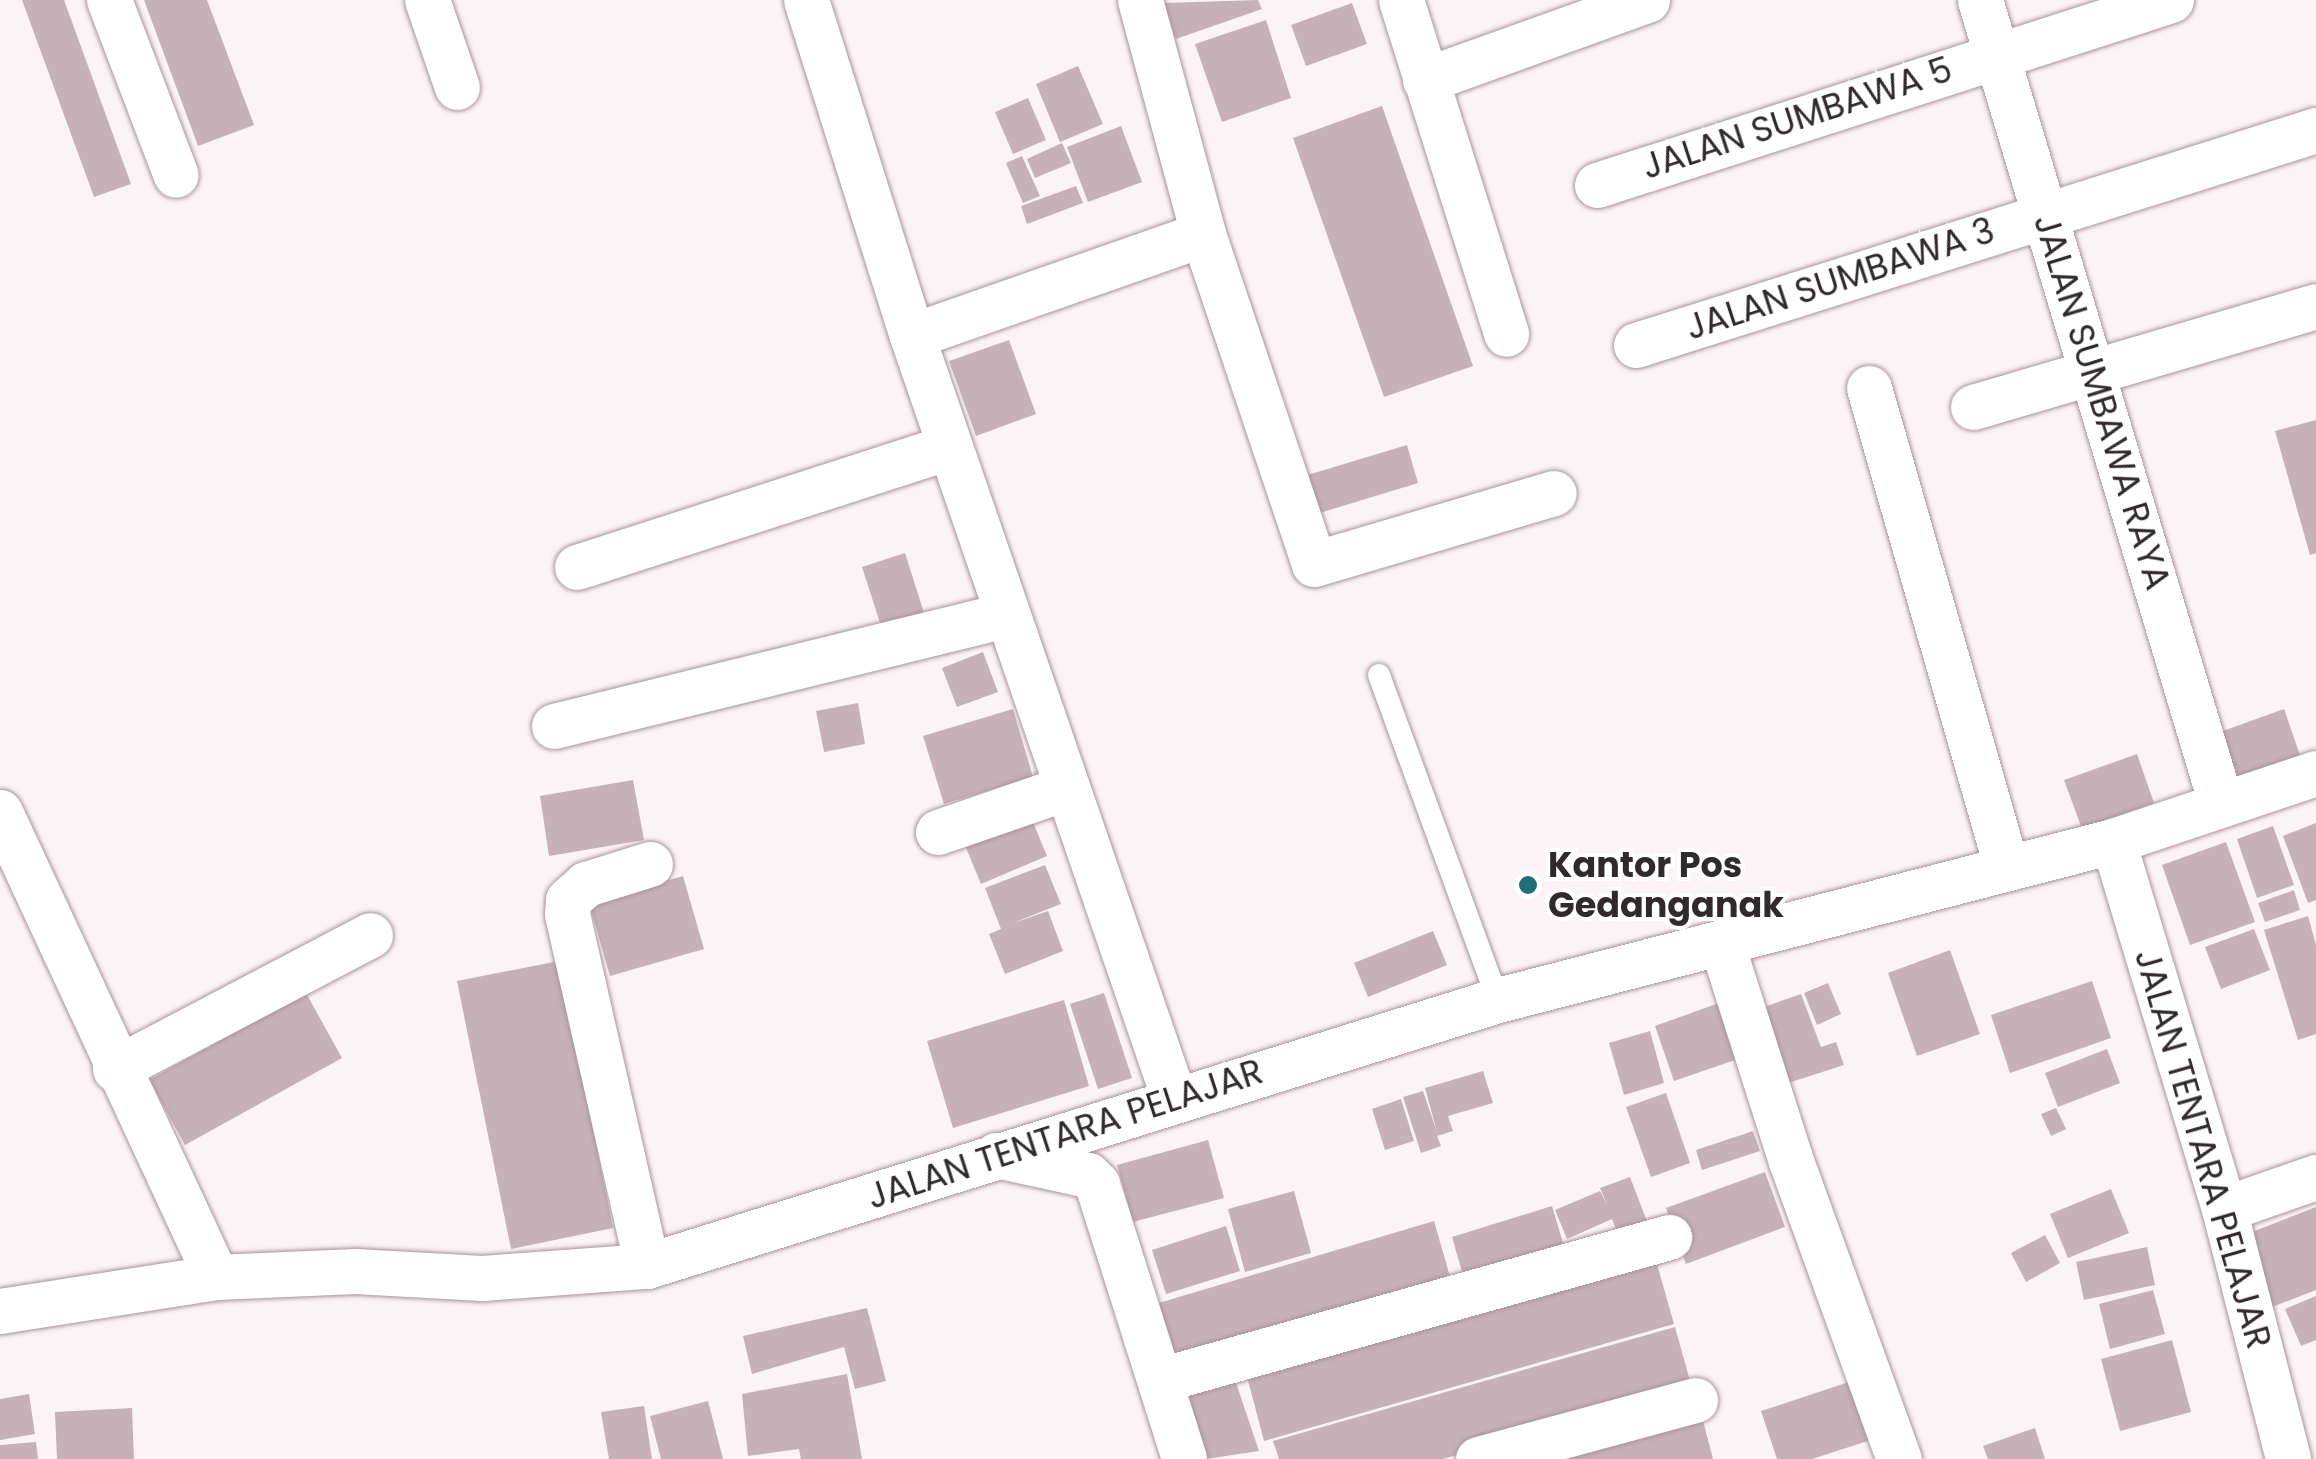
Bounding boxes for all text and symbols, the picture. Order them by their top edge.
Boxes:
street label: JALAN SUMBAWA 5 [1637,48,1957,188]
street label: JALAN SUMBAWA 3 [1680,209,2000,349]
street label: JALAN SUMBAWA RAYA [2025,209,2179,595]
place label: Kantor Pos Gedanganak [1548,844,1784,926]
marker: Kantor Pos Gedanganak [1517,874,1539,896]
street label: JALAN TENTARA PELAJAR [2126,945,2280,1353]
street label: JALAN TENTARA PELAJAR [862,1050,1268,1218]

